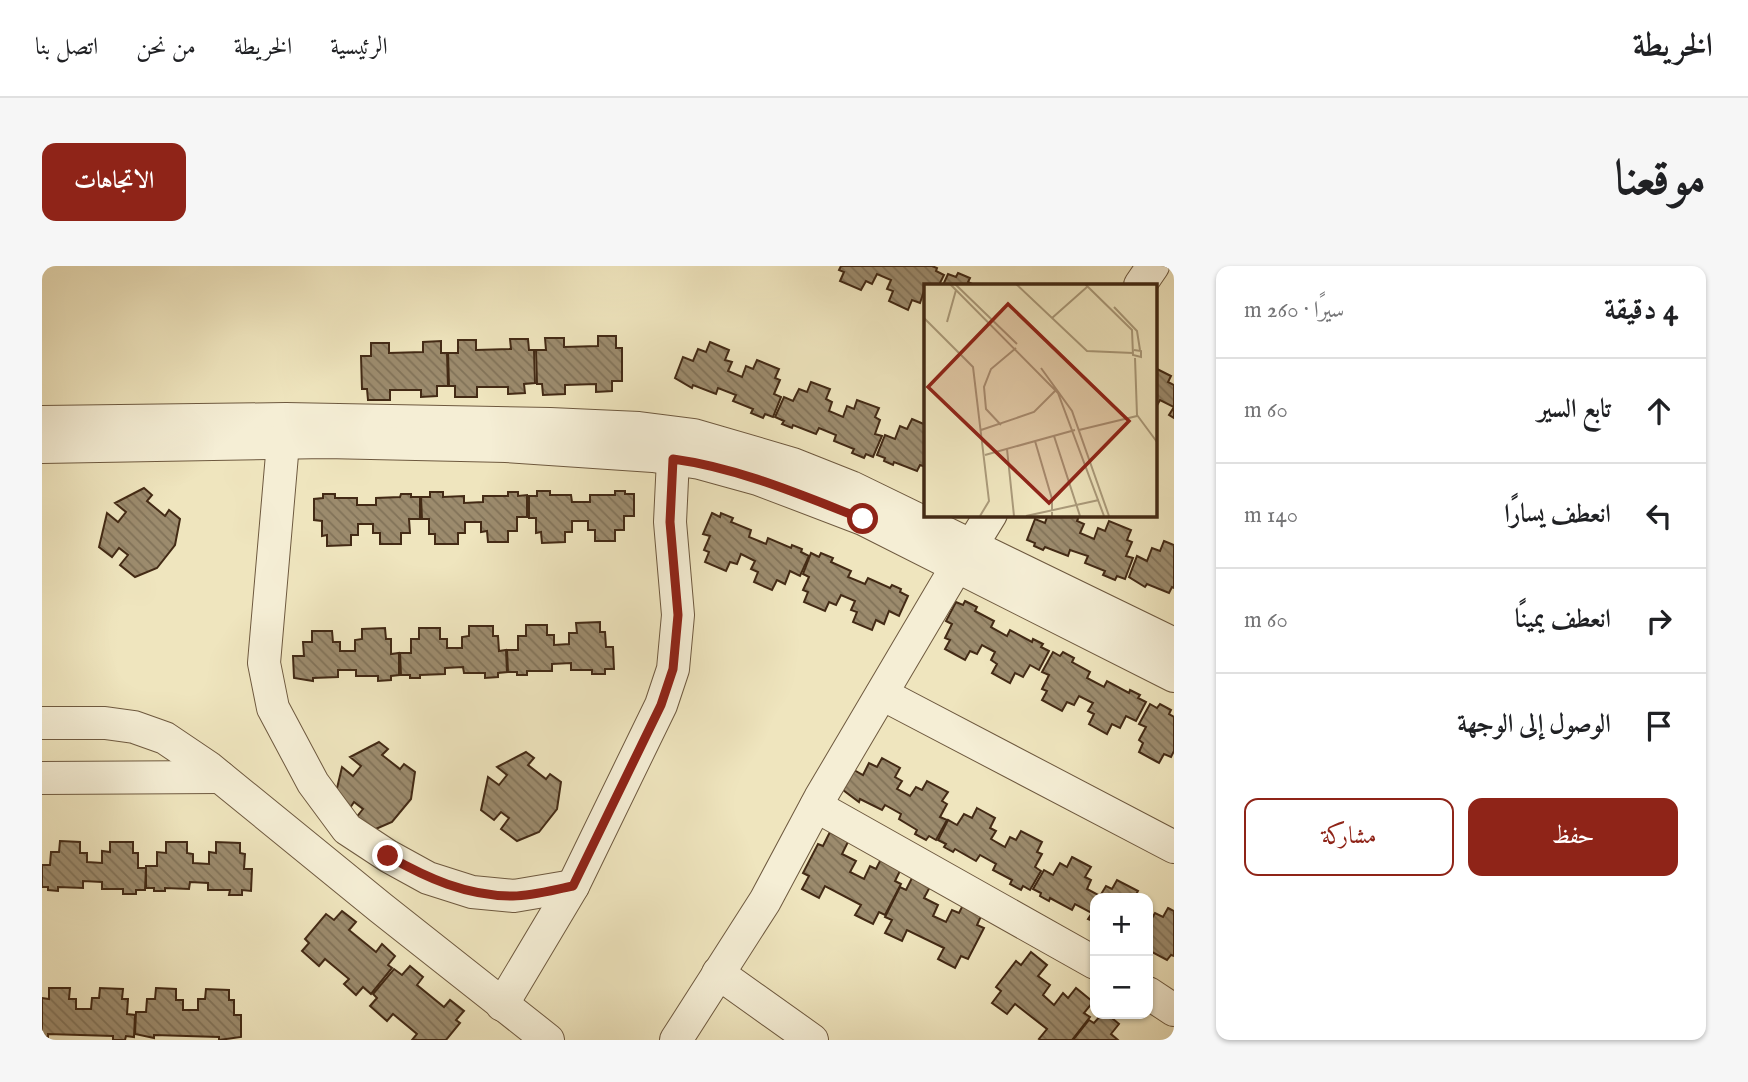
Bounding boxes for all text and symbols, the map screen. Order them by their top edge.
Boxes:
text: الخريطة [1633,26,1713,68]
text: اتصل بنا [35,32,98,63]
text: من نحن [136,32,196,63]
text: الخريطة [234,32,292,63]
text: الرئيسية [330,32,388,63]
button: الاتجاهات [42,143,186,221]
text: موقعنا [1614,150,1706,212]
inset map [924,284,1156,516]
text: 4 دقيقة [1604,292,1678,330]
text: سيرًا · 260 m [1244,296,1344,325]
icon: ahead [1640,392,1678,430]
text: تابع السير [1537,393,1611,426]
text: 60 m [1244,396,1288,425]
icon: left [1640,497,1678,535]
text: انعطف يسارًا [1504,498,1611,531]
text: 140 m [1244,501,1298,530]
route start [847,503,878,534]
icon: right [1640,602,1678,640]
text: انعطف يمينًا [1515,603,1611,636]
text: 60 m [1244,606,1288,635]
icon: arrive [1640,707,1678,745]
text: الوصول إلى الوجهة [1457,708,1611,741]
button: مشاركة [1244,798,1454,876]
button: حفظ [1468,798,1678,876]
route end [372,840,403,871]
map controls [1090,893,1153,1019]
button: + [1090,893,1153,956]
button: − [1090,956,1153,1019]

